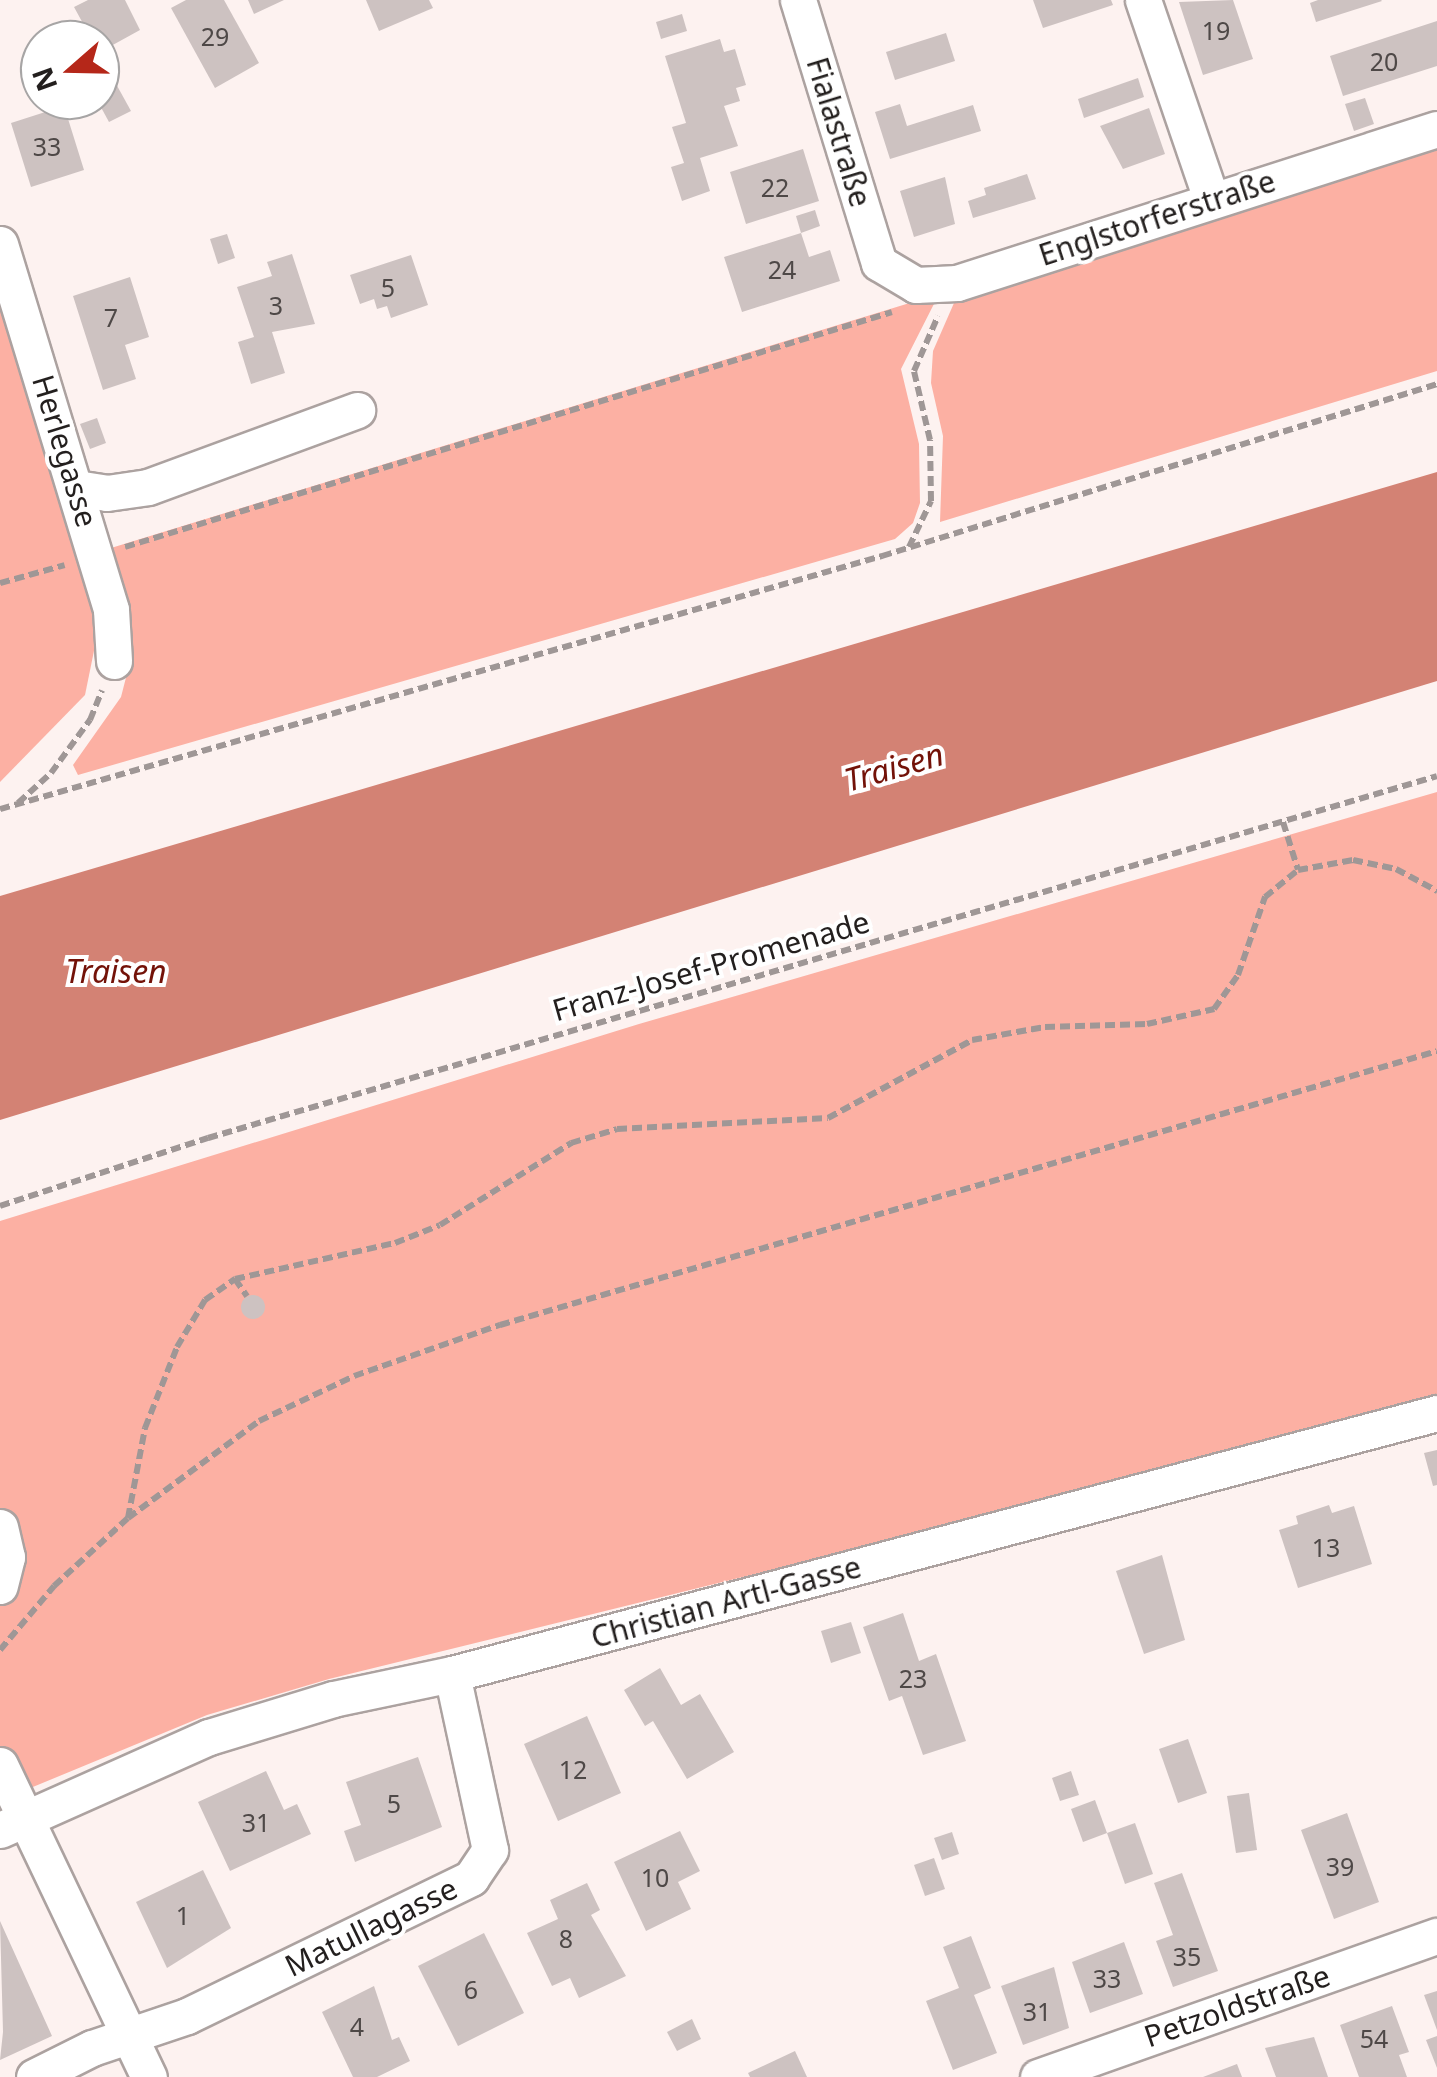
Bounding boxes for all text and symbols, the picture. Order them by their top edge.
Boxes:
house number: 19 [1202,15,1230,45]
north arrow [20,20,120,120]
house number: 29 [201,21,229,51]
house number: 20 [1370,46,1398,76]
street label: Fialastraße [799,53,879,211]
text: N [22,62,65,97]
house number: 33 [33,131,61,161]
street label: Englstorferstraße [1034,163,1280,273]
house number: 22 [761,172,789,202]
house number: 24 [768,254,796,284]
house number: 5 [381,272,395,302]
house number: 3 [269,290,283,320]
house number: 7 [104,302,118,332]
street label: Herlegasse [25,371,105,531]
water label: Traisen [840,735,948,799]
street label: Franz-Josef-Promenade [548,904,874,1028]
water label: Traisen [65,952,167,990]
house number: 13 [1312,1532,1340,1562]
street label: Christian Artl-Gasse [587,1549,865,1655]
house number: 23 [899,1663,927,1693]
house number: 12 [559,1754,587,1784]
house number: 5 [387,1788,401,1818]
house number: 31 [242,1807,270,1837]
house number: 39 [1326,1851,1354,1881]
house number: 10 [641,1862,669,1892]
street label: Matullagasse [279,1870,463,1984]
house number: 1 [176,1900,190,1930]
house number: 8 [559,1923,573,1953]
house number: 35 [1173,1941,1201,1971]
street label: Petzoldstraße [1139,1957,1335,2055]
house number: 33 [1093,1963,1121,1993]
house number: 6 [464,1974,478,2004]
house number: 31 [1023,1996,1051,2026]
house number: 4 [350,2011,364,2041]
house number: 54 [1360,2023,1388,2053]

